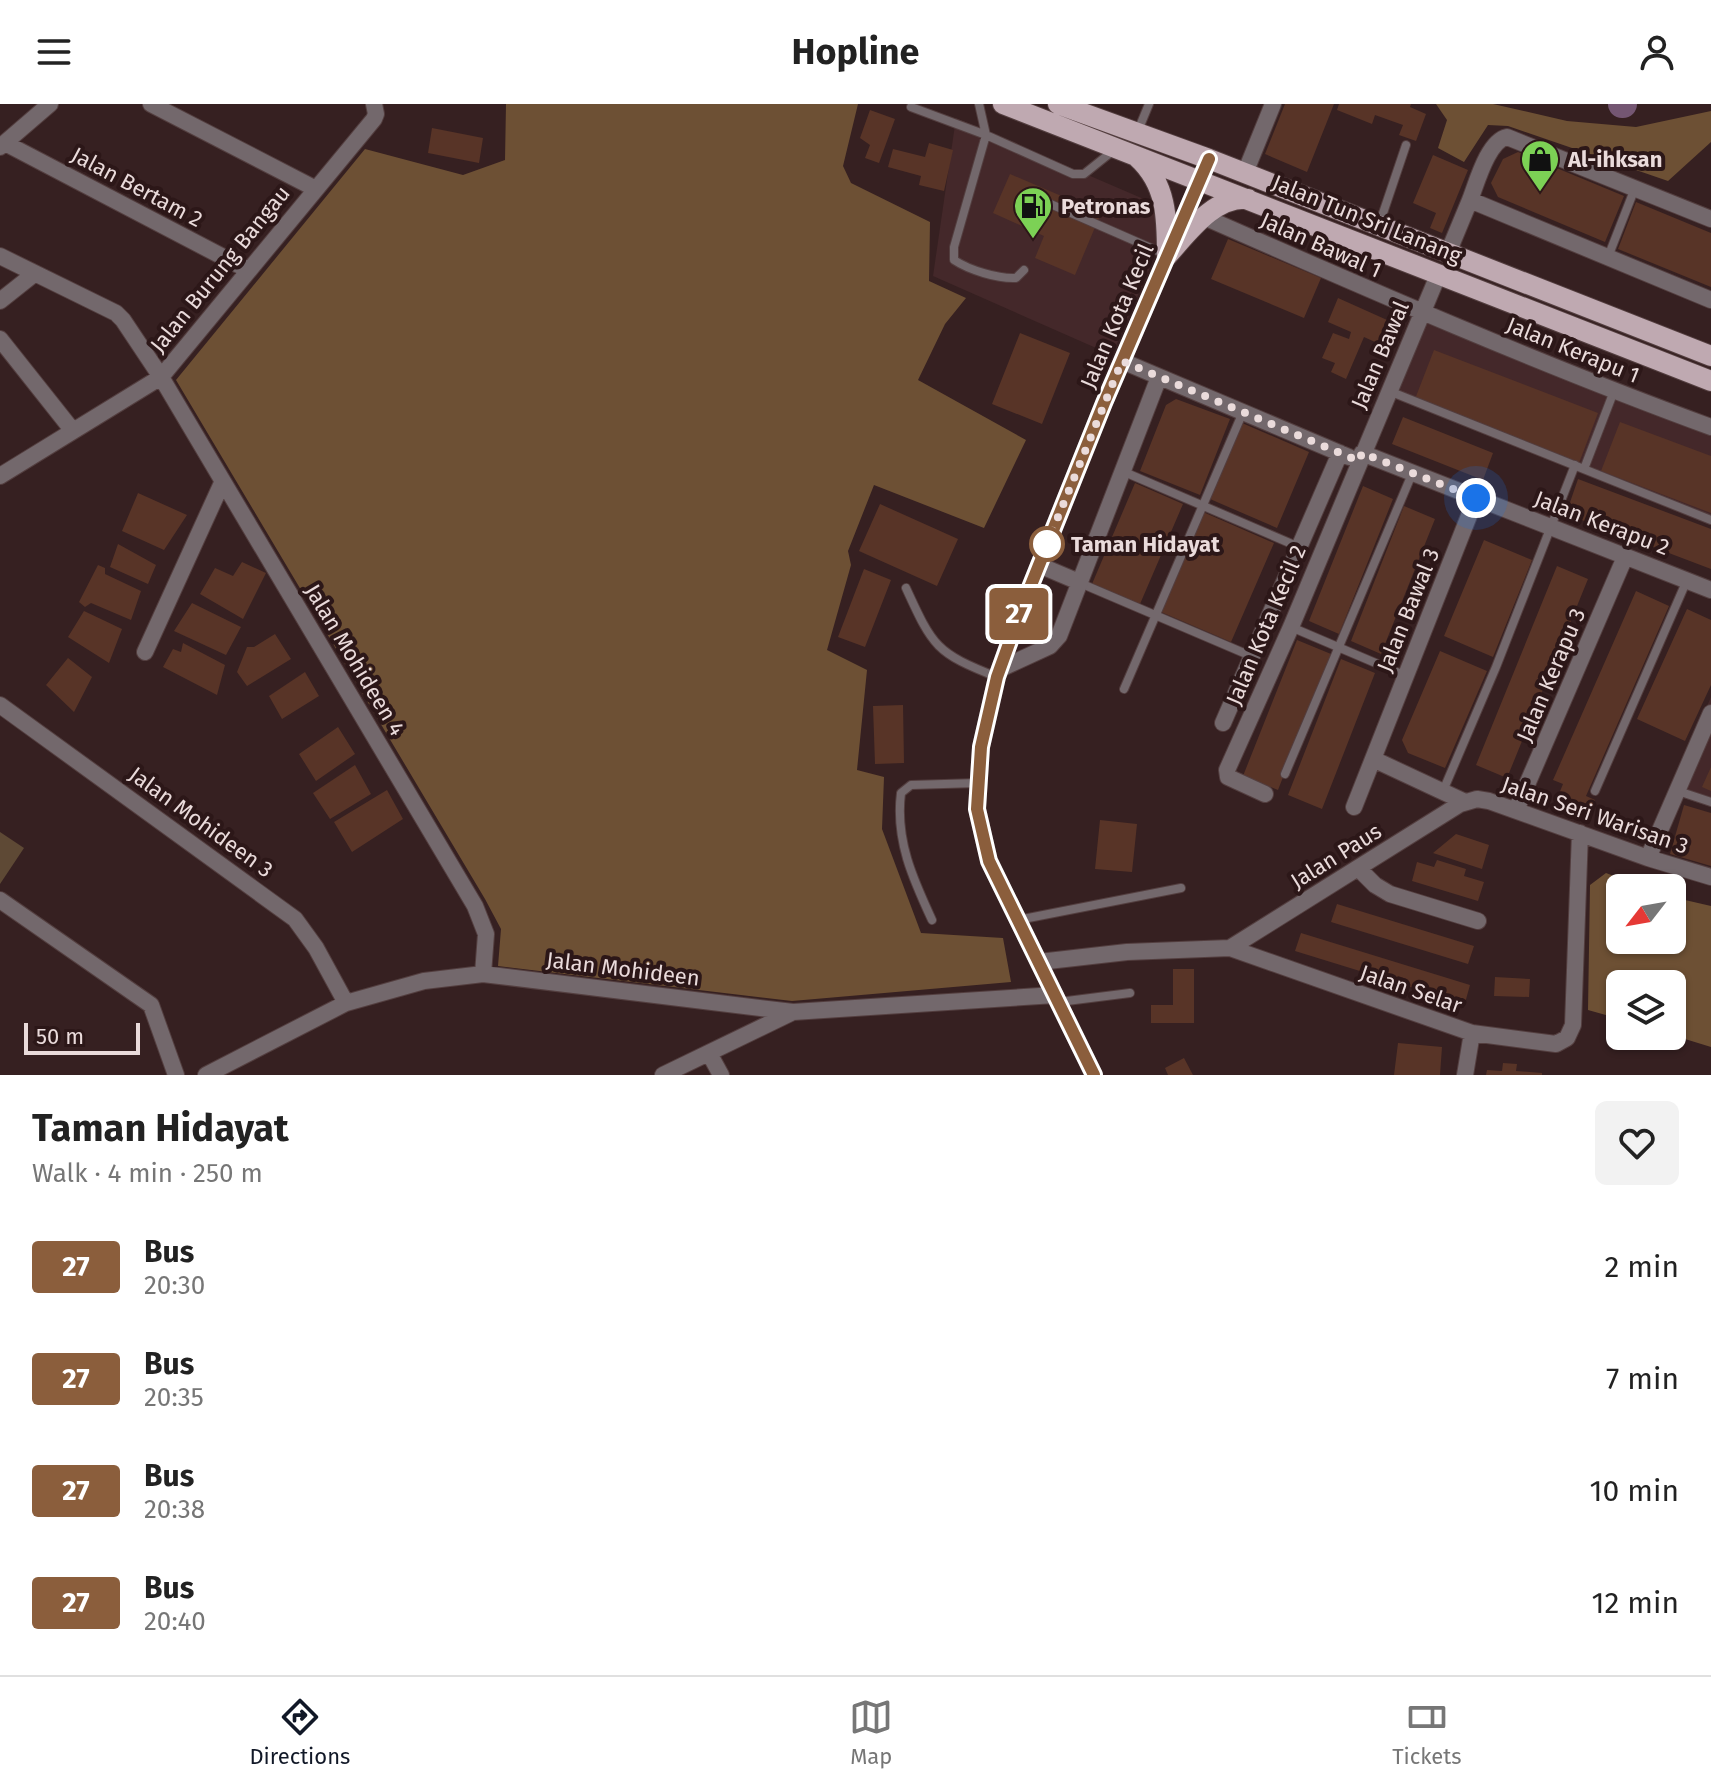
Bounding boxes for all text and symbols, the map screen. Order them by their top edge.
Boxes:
icon: menu [32,30,76,74]
text: Hopline [792,30,919,74]
icon: person [1635,30,1679,74]
shop icon: Al-ihksan [1519,138,1561,193]
street label: Jalan Bertam 2 [67,141,207,233]
place label: Al-ihksan [1567,146,1662,173]
street label: Jalan Tun Sri Lanang [1268,169,1466,270]
street label: Jalan Burung Bangau [144,180,296,358]
fuel station icon: Petronas [1012,185,1054,240]
place label: Petronas [1061,193,1151,220]
street label: Jalan Bawal 1 [1256,206,1386,284]
street label: Jalan Kota Kecil [1074,240,1160,392]
street label: Jalan Bawal [1345,297,1415,413]
street label: Jalan Kerapu 1 [1503,311,1643,389]
your location [1456,478,1496,518]
street label: Jalan Kerapu 2 [1531,485,1673,561]
marker: Taman Hidayat [1030,527,1064,561]
place label: Taman Hidayat [1071,531,1220,558]
street label: Jalan Kota Kecil 2 [1220,541,1312,709]
street label: Jalan Bawal 3 [1371,544,1445,676]
street label: Jalan Mohideen 4 [299,579,411,741]
line badge: 27 [983,588,1055,640]
text: 27 [1005,597,1033,630]
street label: Jalan Kerapu 3 [1511,604,1591,746]
street label: Jalan Mohideen 3 [124,761,278,883]
street label: Jalan Seri Warisan 3 [1498,770,1692,860]
street label: Jalan Paus [1286,817,1386,895]
north arrow [1606,874,1686,954]
map controls [1606,874,1686,1050]
street label: Jalan Mohideen [545,946,701,992]
street label: Jalan Selar [1356,959,1466,1019]
button: layers [1606,970,1686,1050]
scale bar [24,1019,140,1055]
text: 50 m [36,1023,84,1050]
button: heart [1595,1101,1679,1185]
text: Taman Hidayat [32,1105,289,1151]
text: Walk · 4 min · 250 m [32,1158,263,1189]
text: Bus [144,1234,194,1270]
text: 2 min [1604,1249,1679,1285]
text: 27 [62,1250,90,1283]
text: 20:30 [144,1270,205,1301]
text: Bus [144,1346,194,1382]
text: 7 min [1606,1361,1679,1397]
text: 27 [62,1362,90,1395]
text: 20:35 [144,1382,204,1413]
text: Bus [144,1458,194,1494]
text: 10 min [1590,1473,1679,1509]
text: 27 [62,1474,90,1507]
text: 20:38 [144,1494,205,1525]
text: Bus [144,1570,194,1606]
text: 12 min [1591,1585,1679,1621]
text: 27 [62,1586,90,1619]
text: 20:40 [144,1606,206,1637]
tab: Directions [249,1695,350,1770]
tab: Map [849,1695,893,1770]
tab: Tickets [1392,1695,1462,1770]

